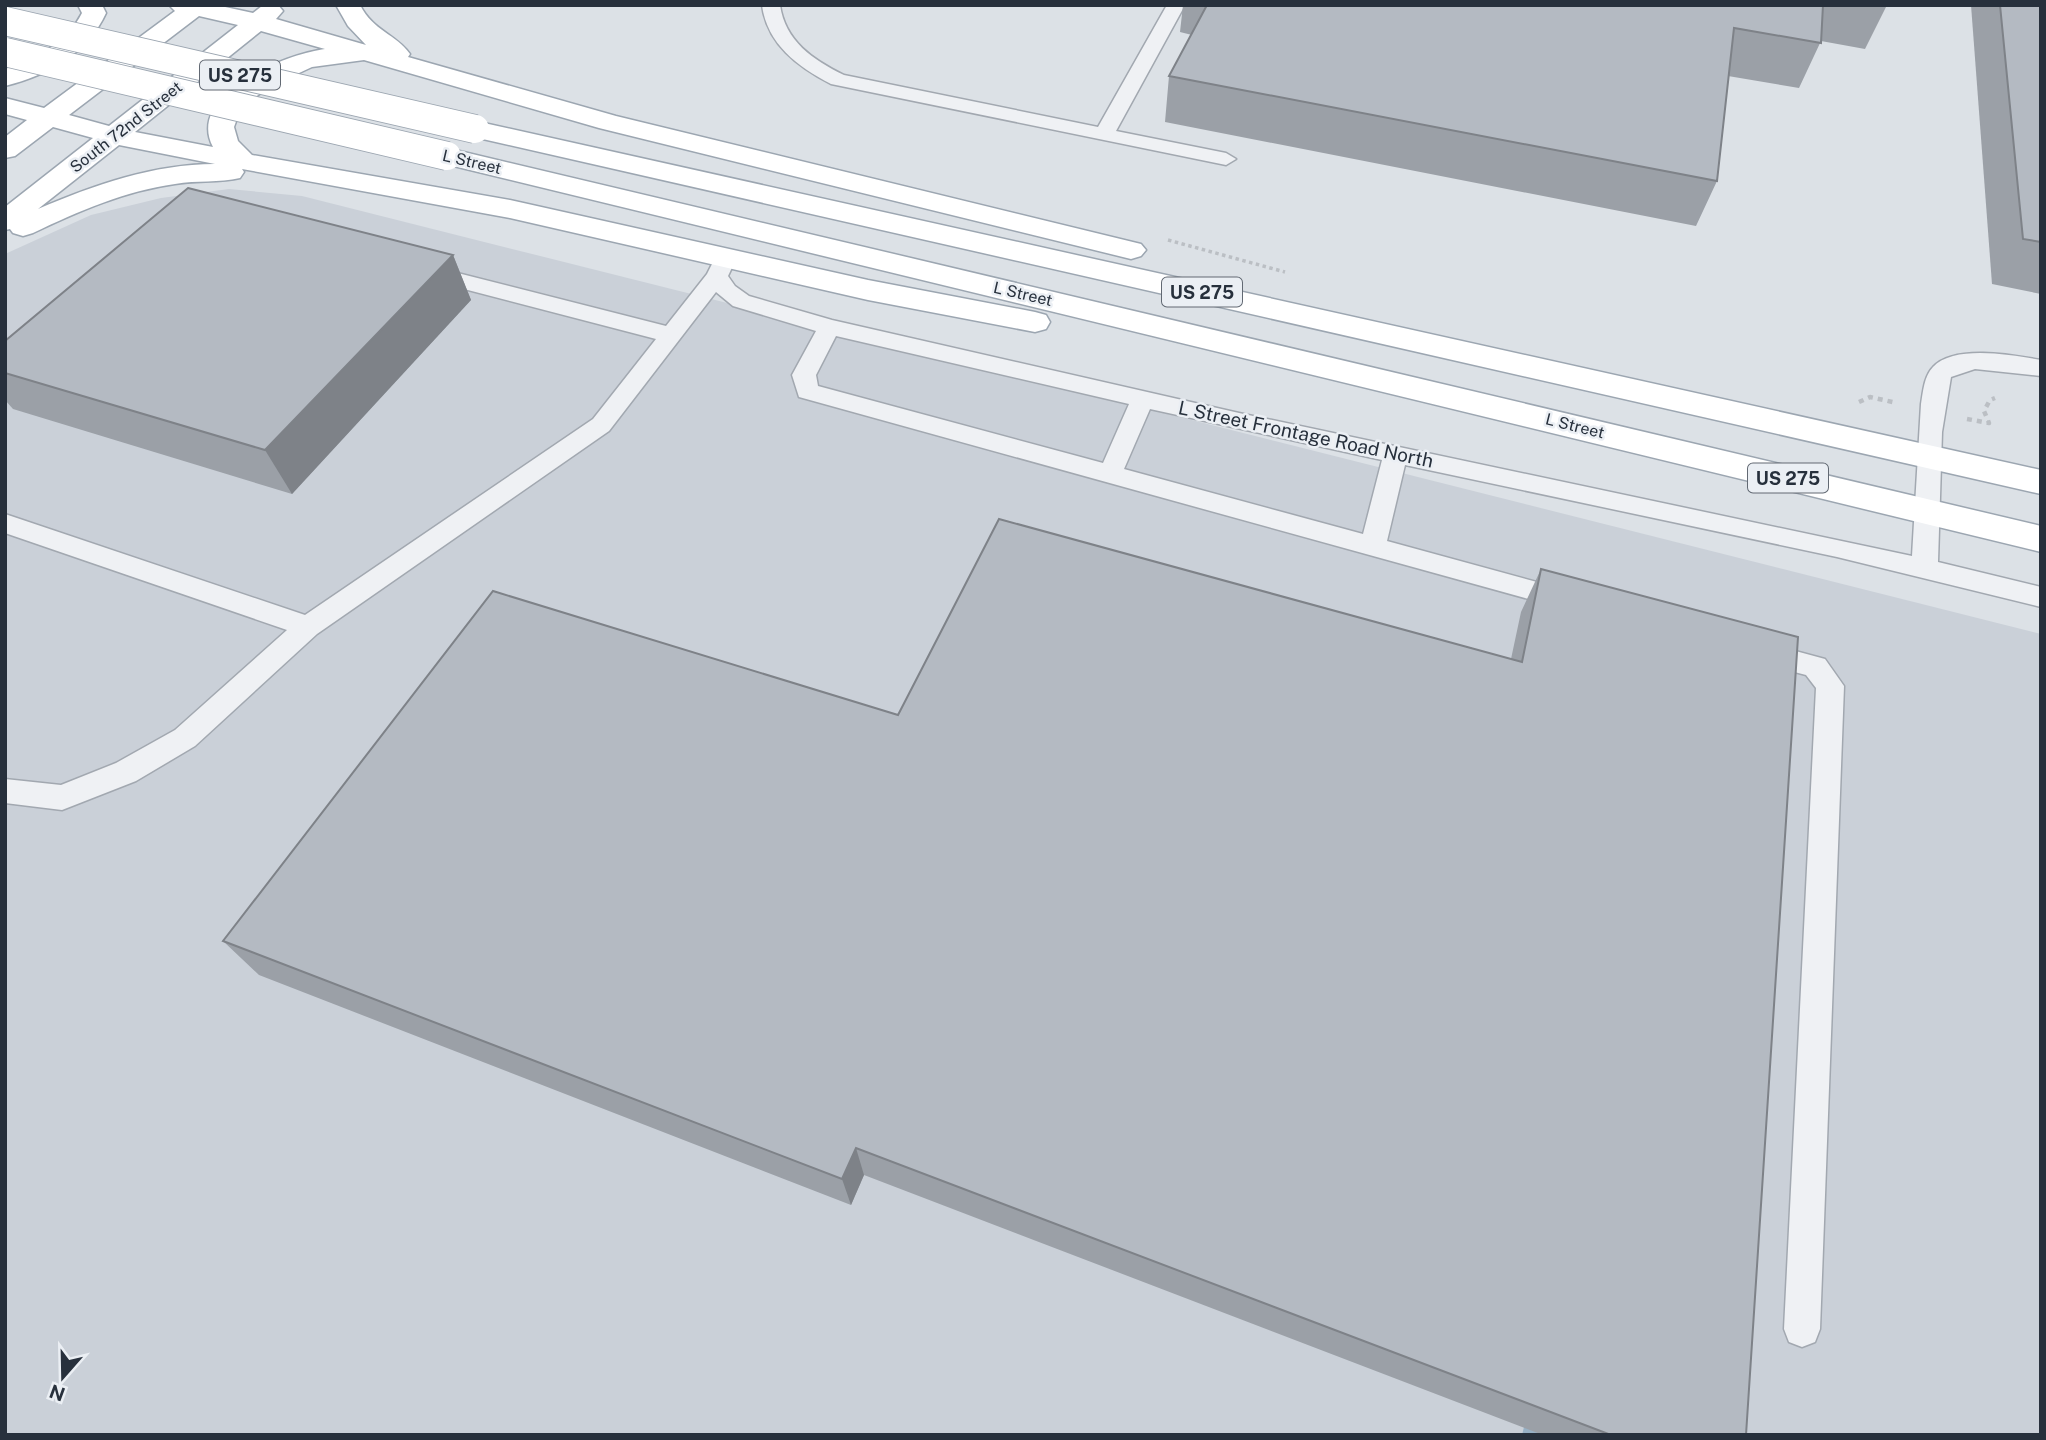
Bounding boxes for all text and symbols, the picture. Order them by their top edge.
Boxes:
road number: US 275 [200,60,280,90]
street label: South 72nd Street [66,77,186,177]
street label: L Street [441,146,503,178]
street label: L Street [992,278,1054,310]
road number: US 275 [1162,278,1242,306]
street label: L Street Frontage Road North [1176,396,1436,472]
street label: L Street [1544,410,1606,442]
road number: US 275 [1748,464,1828,492]
north arrow [28,1342,98,1412]
text: N [46,1380,68,1406]

